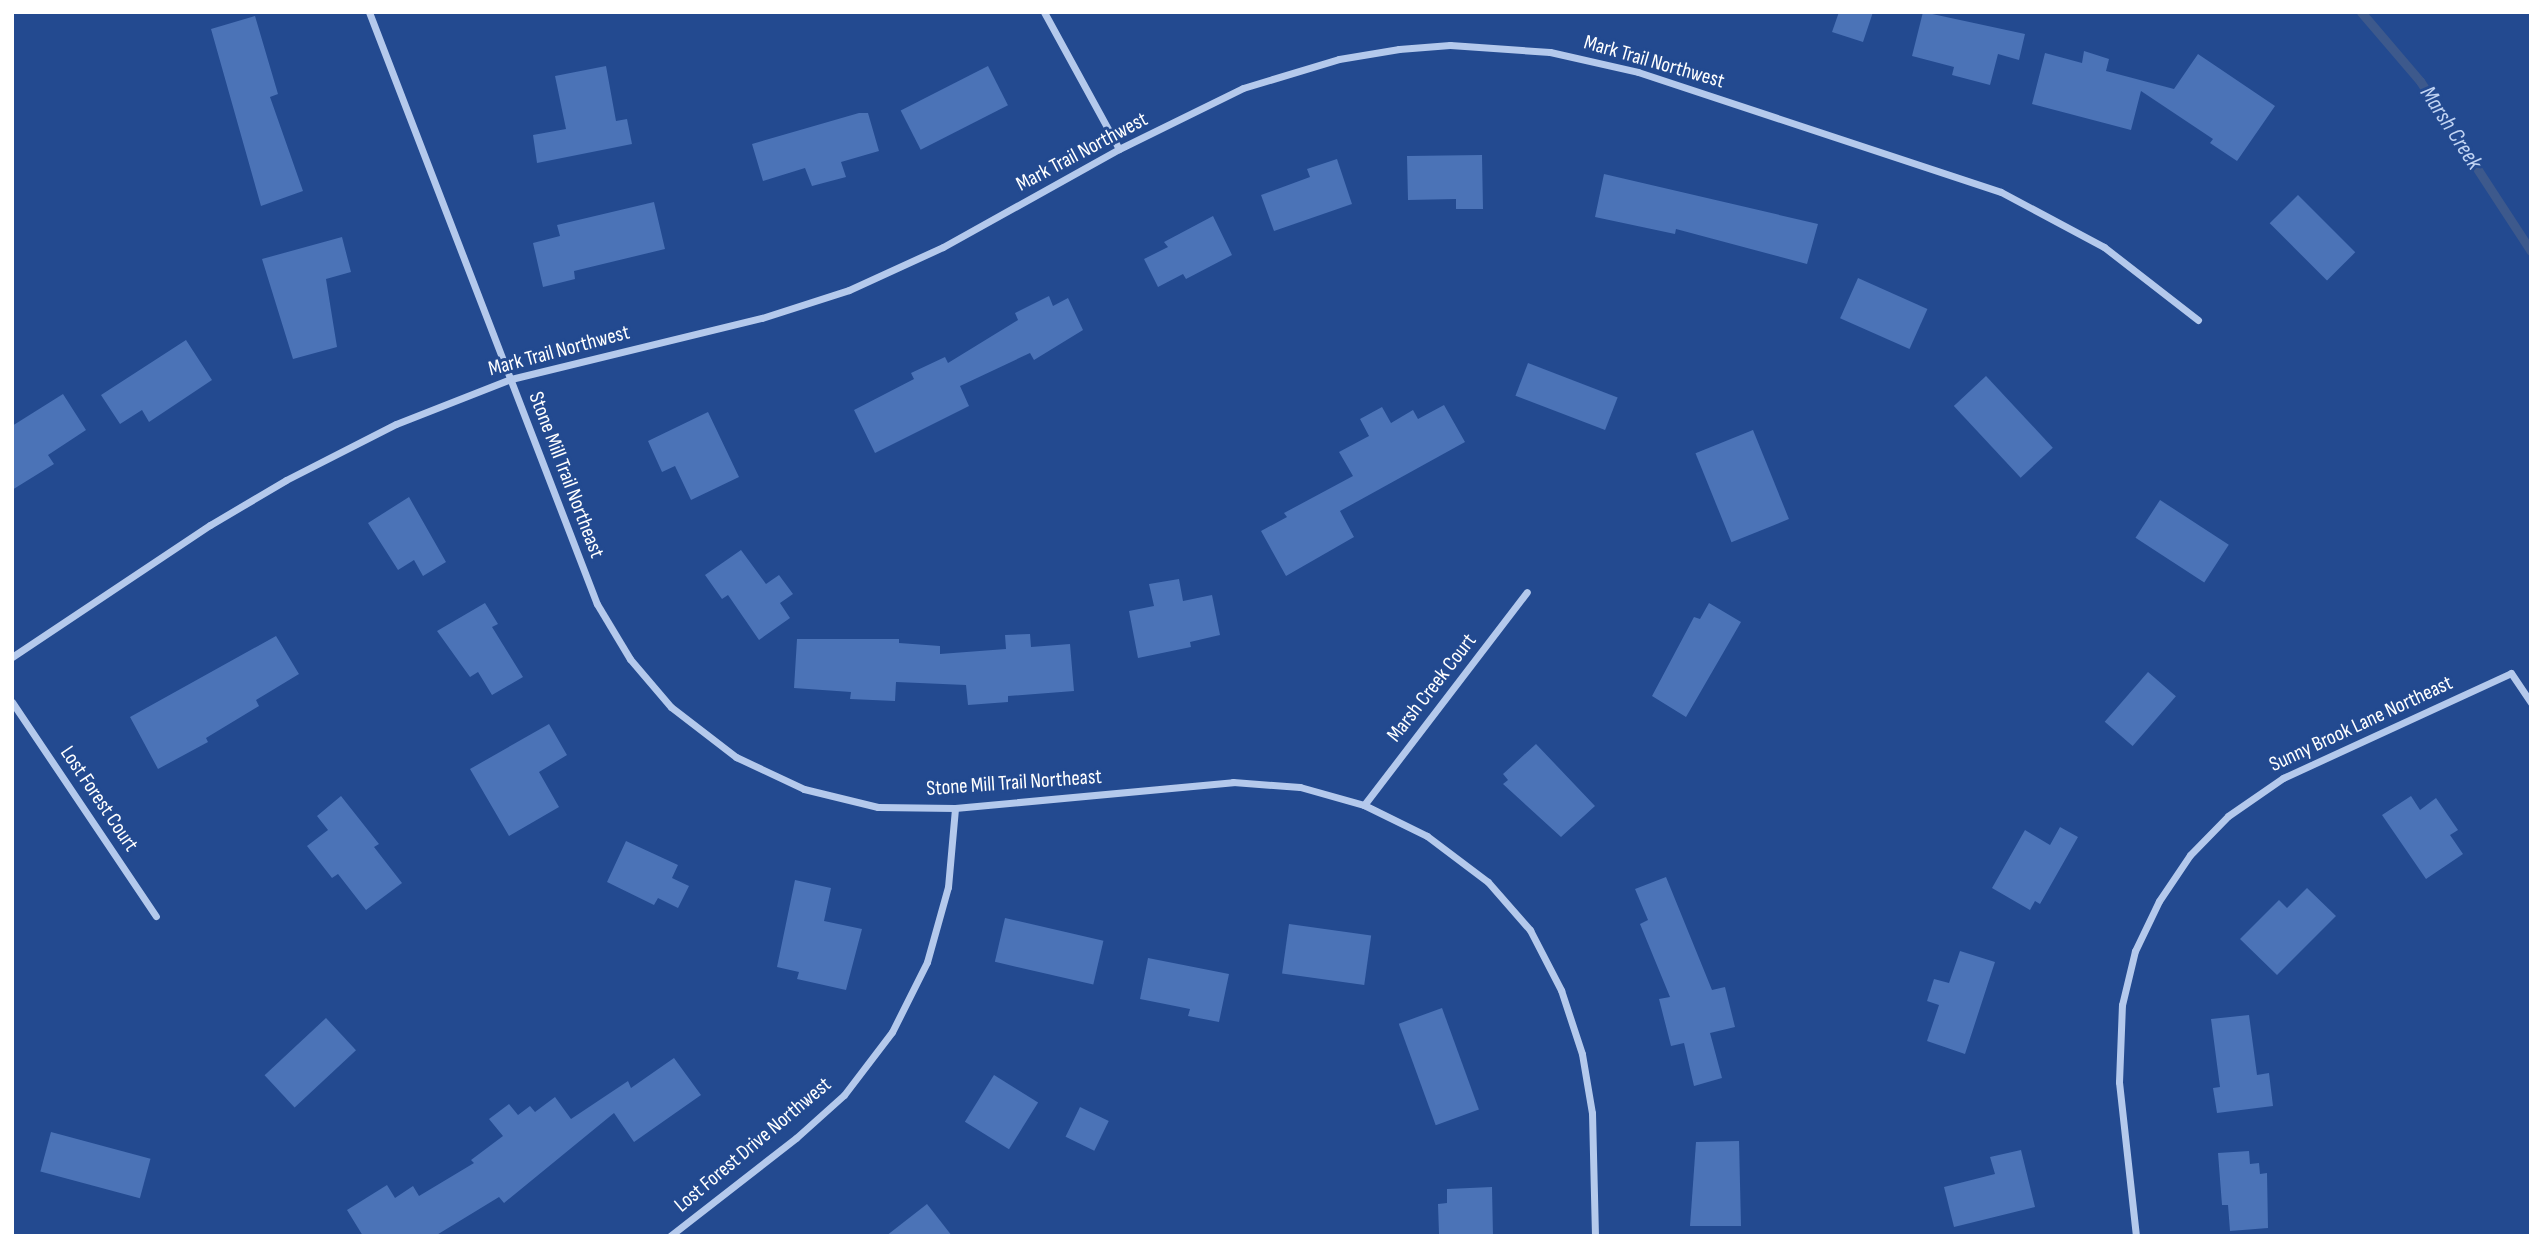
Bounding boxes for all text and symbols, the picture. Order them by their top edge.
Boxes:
street label: Mark Trail Northwest [1581,30,1727,94]
water label: Marsh Creek [2414,81,2488,175]
street label: Mark Trail Northwest [1012,107,1152,197]
street label: Mark Trail Northwest [486,320,632,382]
street label: Stone Mill Trail Northeast [523,388,609,562]
street label: Marsh Creek Court [1382,629,1482,747]
street label: Sunny Brook Lane Northeast [2265,670,2457,778]
street label: Lost Forest Court [55,742,143,856]
street label: Stone Mill Trail Northeast [925,764,1103,802]
street label: Lost Forest Drive Northwest [670,1072,836,1218]

